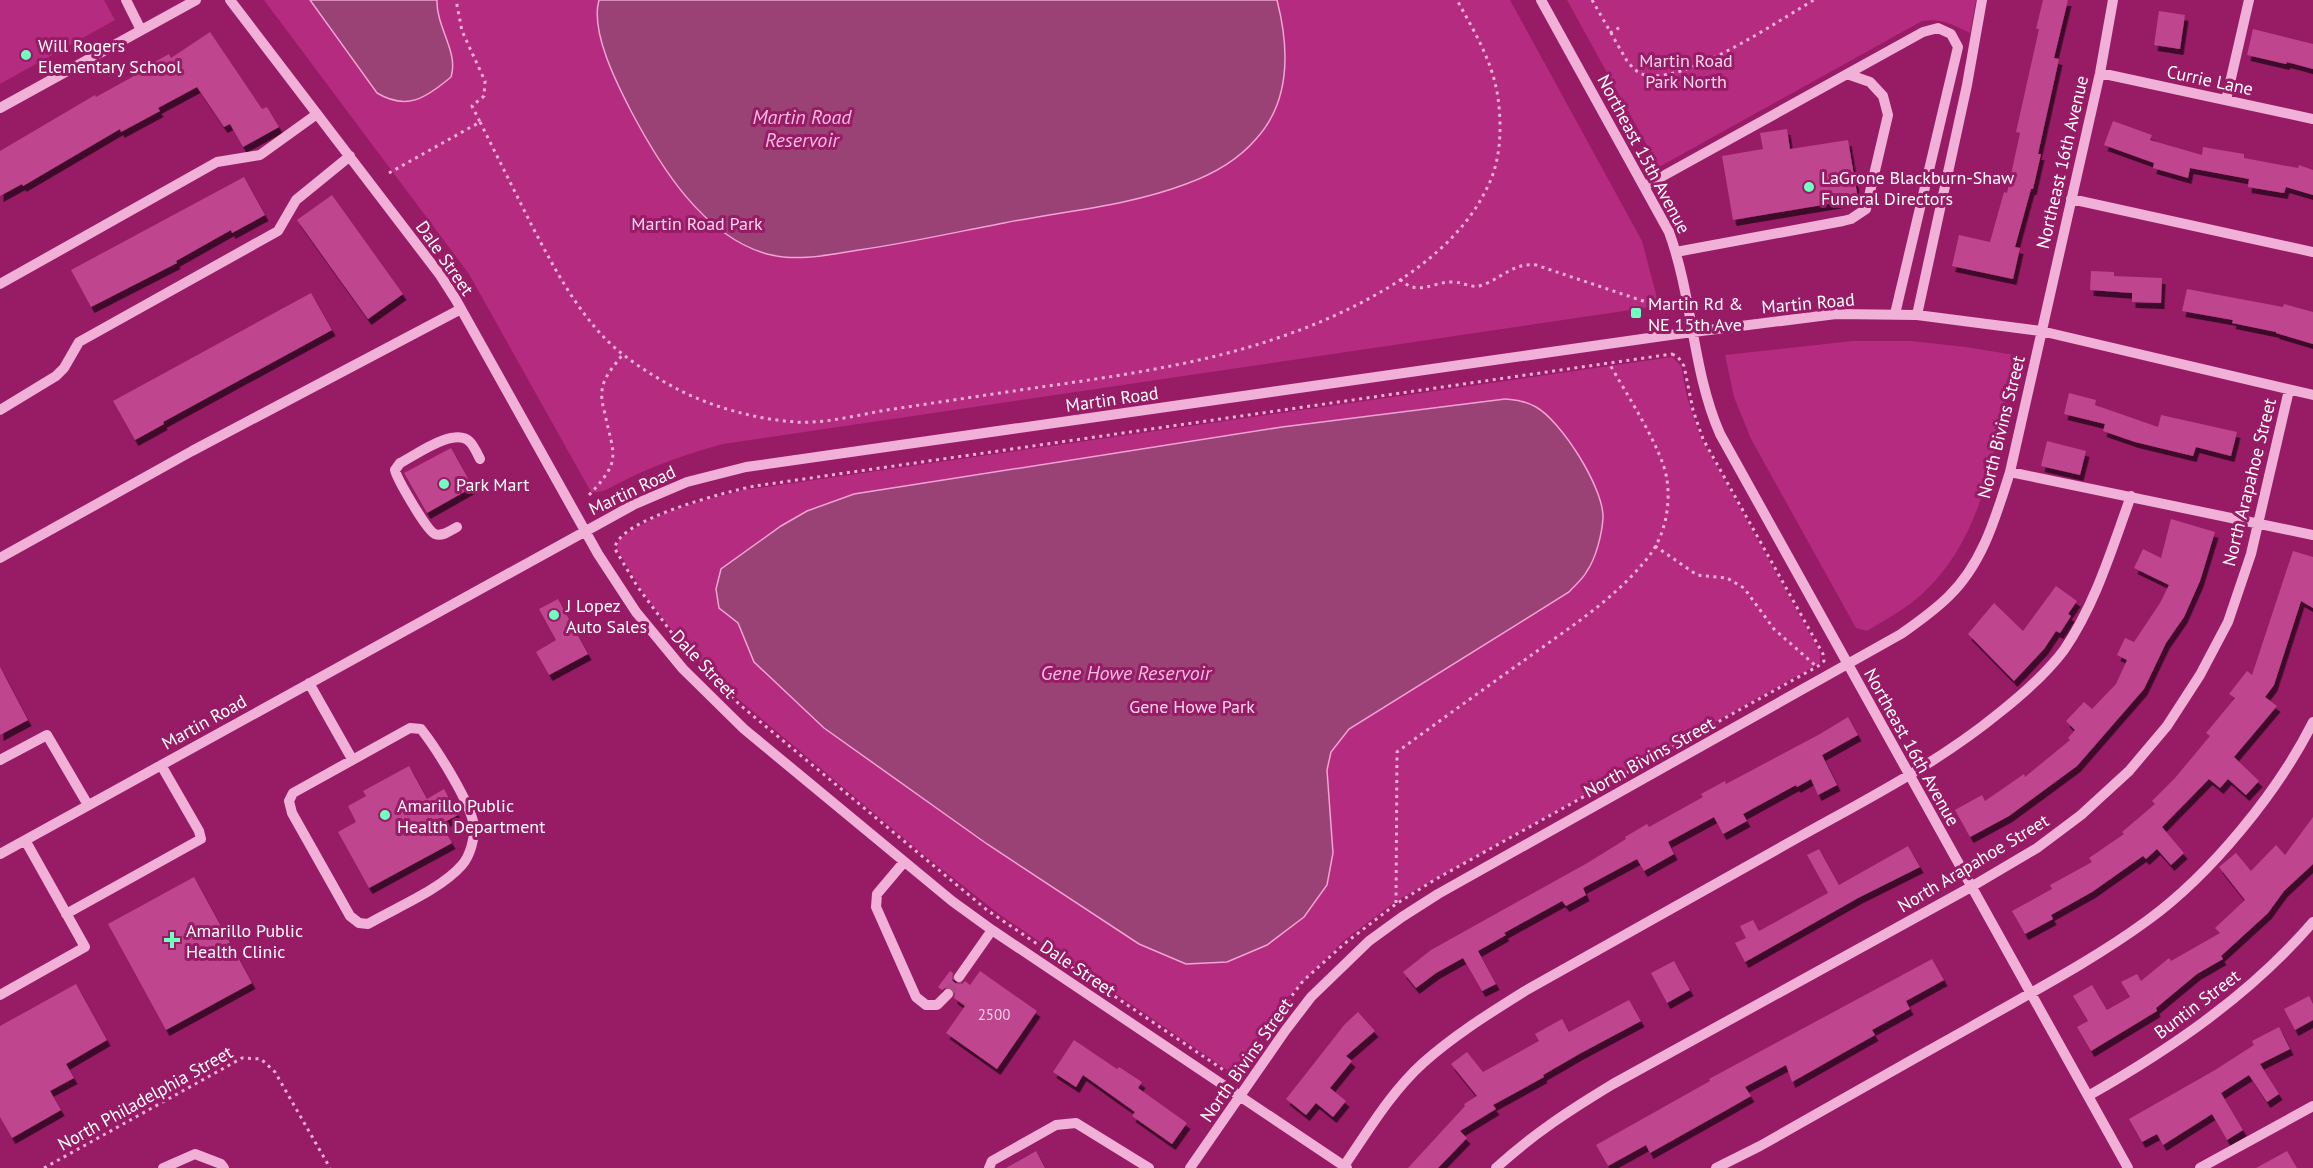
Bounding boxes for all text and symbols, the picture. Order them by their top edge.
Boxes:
place label: Will Rogers Elementary School [38,34,182,78]
marker: Will Rogers Elementary School [19,48,33,62]
park label: Martin Road Park North [1639,49,1733,93]
street label: Currie Lane [2165,60,2255,100]
street label: Northeast 15th Avenue [1592,70,1696,238]
street label: Northeast 16th Avenue [2031,73,2093,251]
water label: Martin Road Reservoir [753,104,852,153]
place label: LaGrone Blackburn-Shaw Funeral Directors [1821,166,2015,210]
marker: LaGrone Blackburn-Shaw Funeral Directors [1802,180,1816,194]
park label: Martin Road Park [631,212,763,235]
street label: Dale Street [411,216,479,300]
street label: Martin Road [1760,287,1856,319]
place label: Martin Rd & NE 15th Ave [1648,292,1743,336]
marker: Martin Rd & NE 15th Ave [1629,306,1643,320]
street label: North Bivins Street [1972,353,2030,501]
street label: Martin Road [1064,381,1160,417]
street label: North Arapahoe Street [2217,396,2281,568]
street label: Martin Road [585,460,679,520]
place label: Park Mart [456,473,529,496]
marker: Park Mart [437,477,451,491]
place label: J Lopez Auto Sales [565,594,647,638]
marker: J Lopez Auto Sales [547,608,561,622]
street label: Dale Street [666,625,742,703]
water label: Gene Howe Reservoir [1041,660,1213,686]
street label: Northeast 16th Avenue [1859,664,1965,830]
street label: Martin Road [158,689,250,755]
park label: Gene Howe Park [1129,695,1255,718]
street label: North Bivins Street [1579,711,1719,803]
place label: Amarillo Public Health Department [397,794,545,838]
marker: Amarillo Public Health Department [378,808,392,822]
street label: North Arapahoe Street [1893,809,2053,917]
place label: Amarillo Public Health Clinic [186,919,303,963]
marker: Amarillo Public Health Clinic [163,931,181,949]
street label: Dale Street [1036,934,1120,1002]
street label: Buntin Street [2150,964,2244,1044]
street label: North Bivins Street [1195,994,1297,1126]
house number: 2500 [978,1005,1010,1024]
street label: North Philadelphia Street [54,1040,236,1156]

